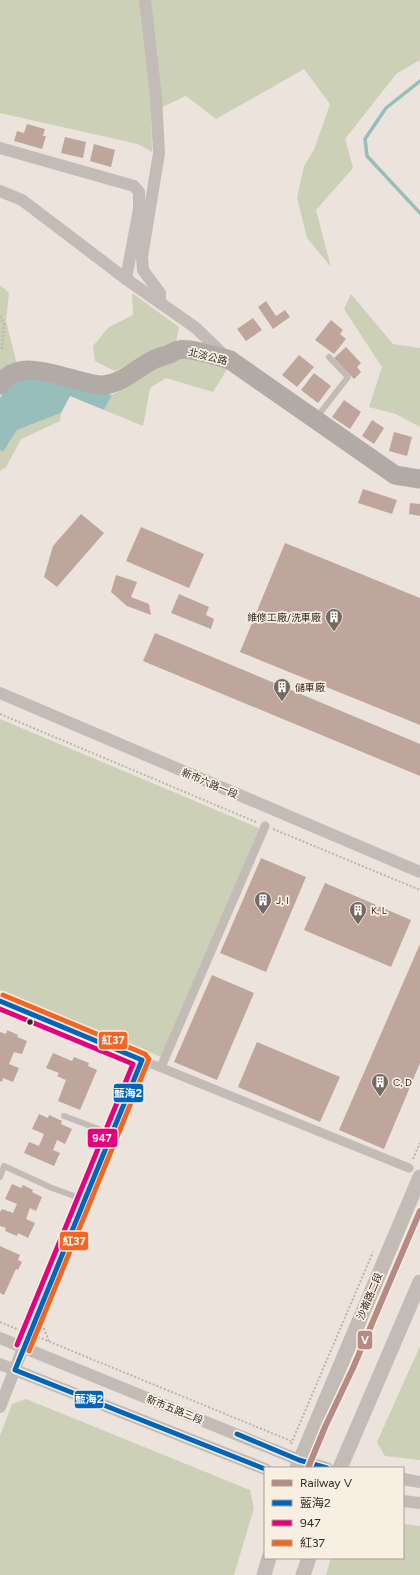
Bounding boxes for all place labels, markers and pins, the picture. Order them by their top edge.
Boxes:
building icon: 維修工廠/洗車廠 [324,607,344,632]
place label: 維修工廠/洗車廠 [247,611,321,624]
building icon: 儲車廠 [272,677,292,702]
place label: 儲車廠 [295,681,325,694]
building icon: J, I [253,890,273,915]
place label: J, I [276,894,289,907]
building icon: K, L [348,900,368,925]
place label: K, L [371,904,388,917]
unlabelled marker [25,1017,35,1027]
building icon: C, D [370,1072,390,1097]
place label: C, D [393,1076,412,1089]

